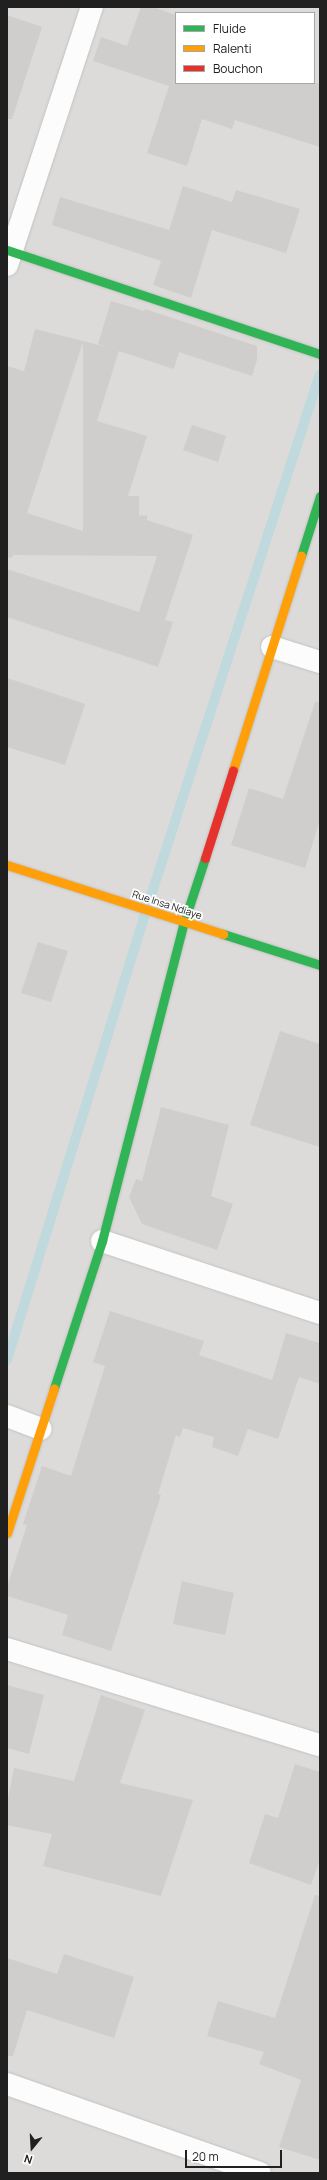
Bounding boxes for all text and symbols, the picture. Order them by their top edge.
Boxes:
legend [175,12,315,84]
text: Fluide [213,20,246,37]
text: Ralenti [213,40,252,57]
text: Bouchon [213,60,263,77]
street label: Rue Insa Ndiaye [131,888,203,922]
north arrow [12,2128,52,2168]
scale bar [187,2142,284,2168]
text: 20 m [192,2148,219,2165]
text: N [22,2152,34,2168]

